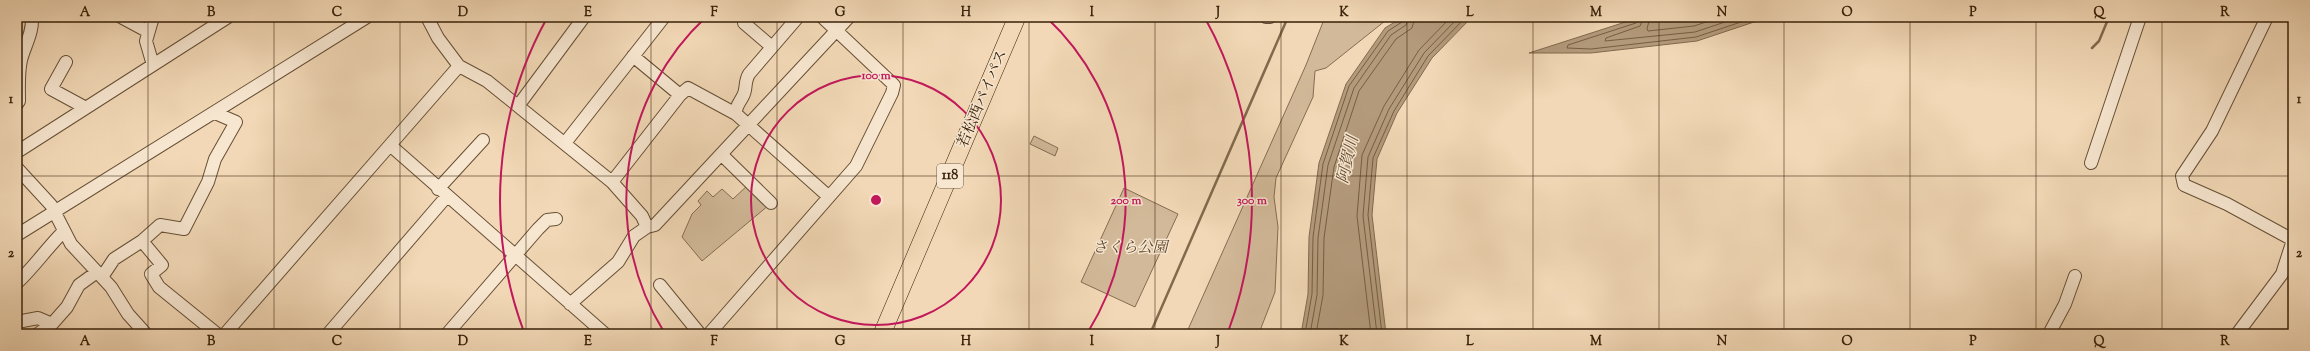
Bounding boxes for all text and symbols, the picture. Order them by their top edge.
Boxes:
text: A [80,4,91,22]
text: B [207,4,216,22]
text: C [332,4,342,22]
text: D [458,4,468,22]
text: E [584,4,592,22]
text: F [710,4,718,22]
text: G [835,4,846,22]
text: H [961,4,972,22]
text: I [1090,4,1095,22]
text: J [1215,4,1220,22]
text: K [1339,4,1349,22]
text: L [1466,4,1474,22]
text: M [1590,4,1602,22]
text: N [1717,4,1728,22]
text: O [1841,4,1853,22]
text: P [1969,4,1977,22]
text: Q [2094,4,2107,22]
text: R [2220,4,2230,22]
street label: 若松西バイパス [953,47,1013,151]
text: 100 m [860,67,891,85]
text: 1 [9,91,14,109]
text: 1 [2297,91,2302,109]
water label: 阿賀川 [1332,132,1366,186]
road number: 118 [937,164,963,188]
text: 200 m [1111,192,1141,210]
text: 300 m [1237,192,1267,210]
centre of rings [869,193,883,207]
park label: さくら公園 [1092,238,1170,259]
text: 2 [8,245,15,263]
text: 2 [2296,245,2303,263]
text: A [80,333,91,351]
text: B [207,333,216,351]
text: C [332,333,342,351]
text: D [458,333,468,351]
text: E [584,333,592,351]
text: F [710,333,718,351]
text: G [835,333,846,351]
text: H [961,333,972,351]
text: I [1090,333,1095,351]
text: J [1215,333,1220,351]
text: K [1339,333,1349,351]
text: L [1466,333,1474,351]
text: M [1590,333,1602,351]
text: N [1717,333,1728,351]
text: O [1841,333,1853,351]
text: P [1969,333,1977,351]
text: Q [2094,333,2107,351]
text: R [2220,333,2230,351]

